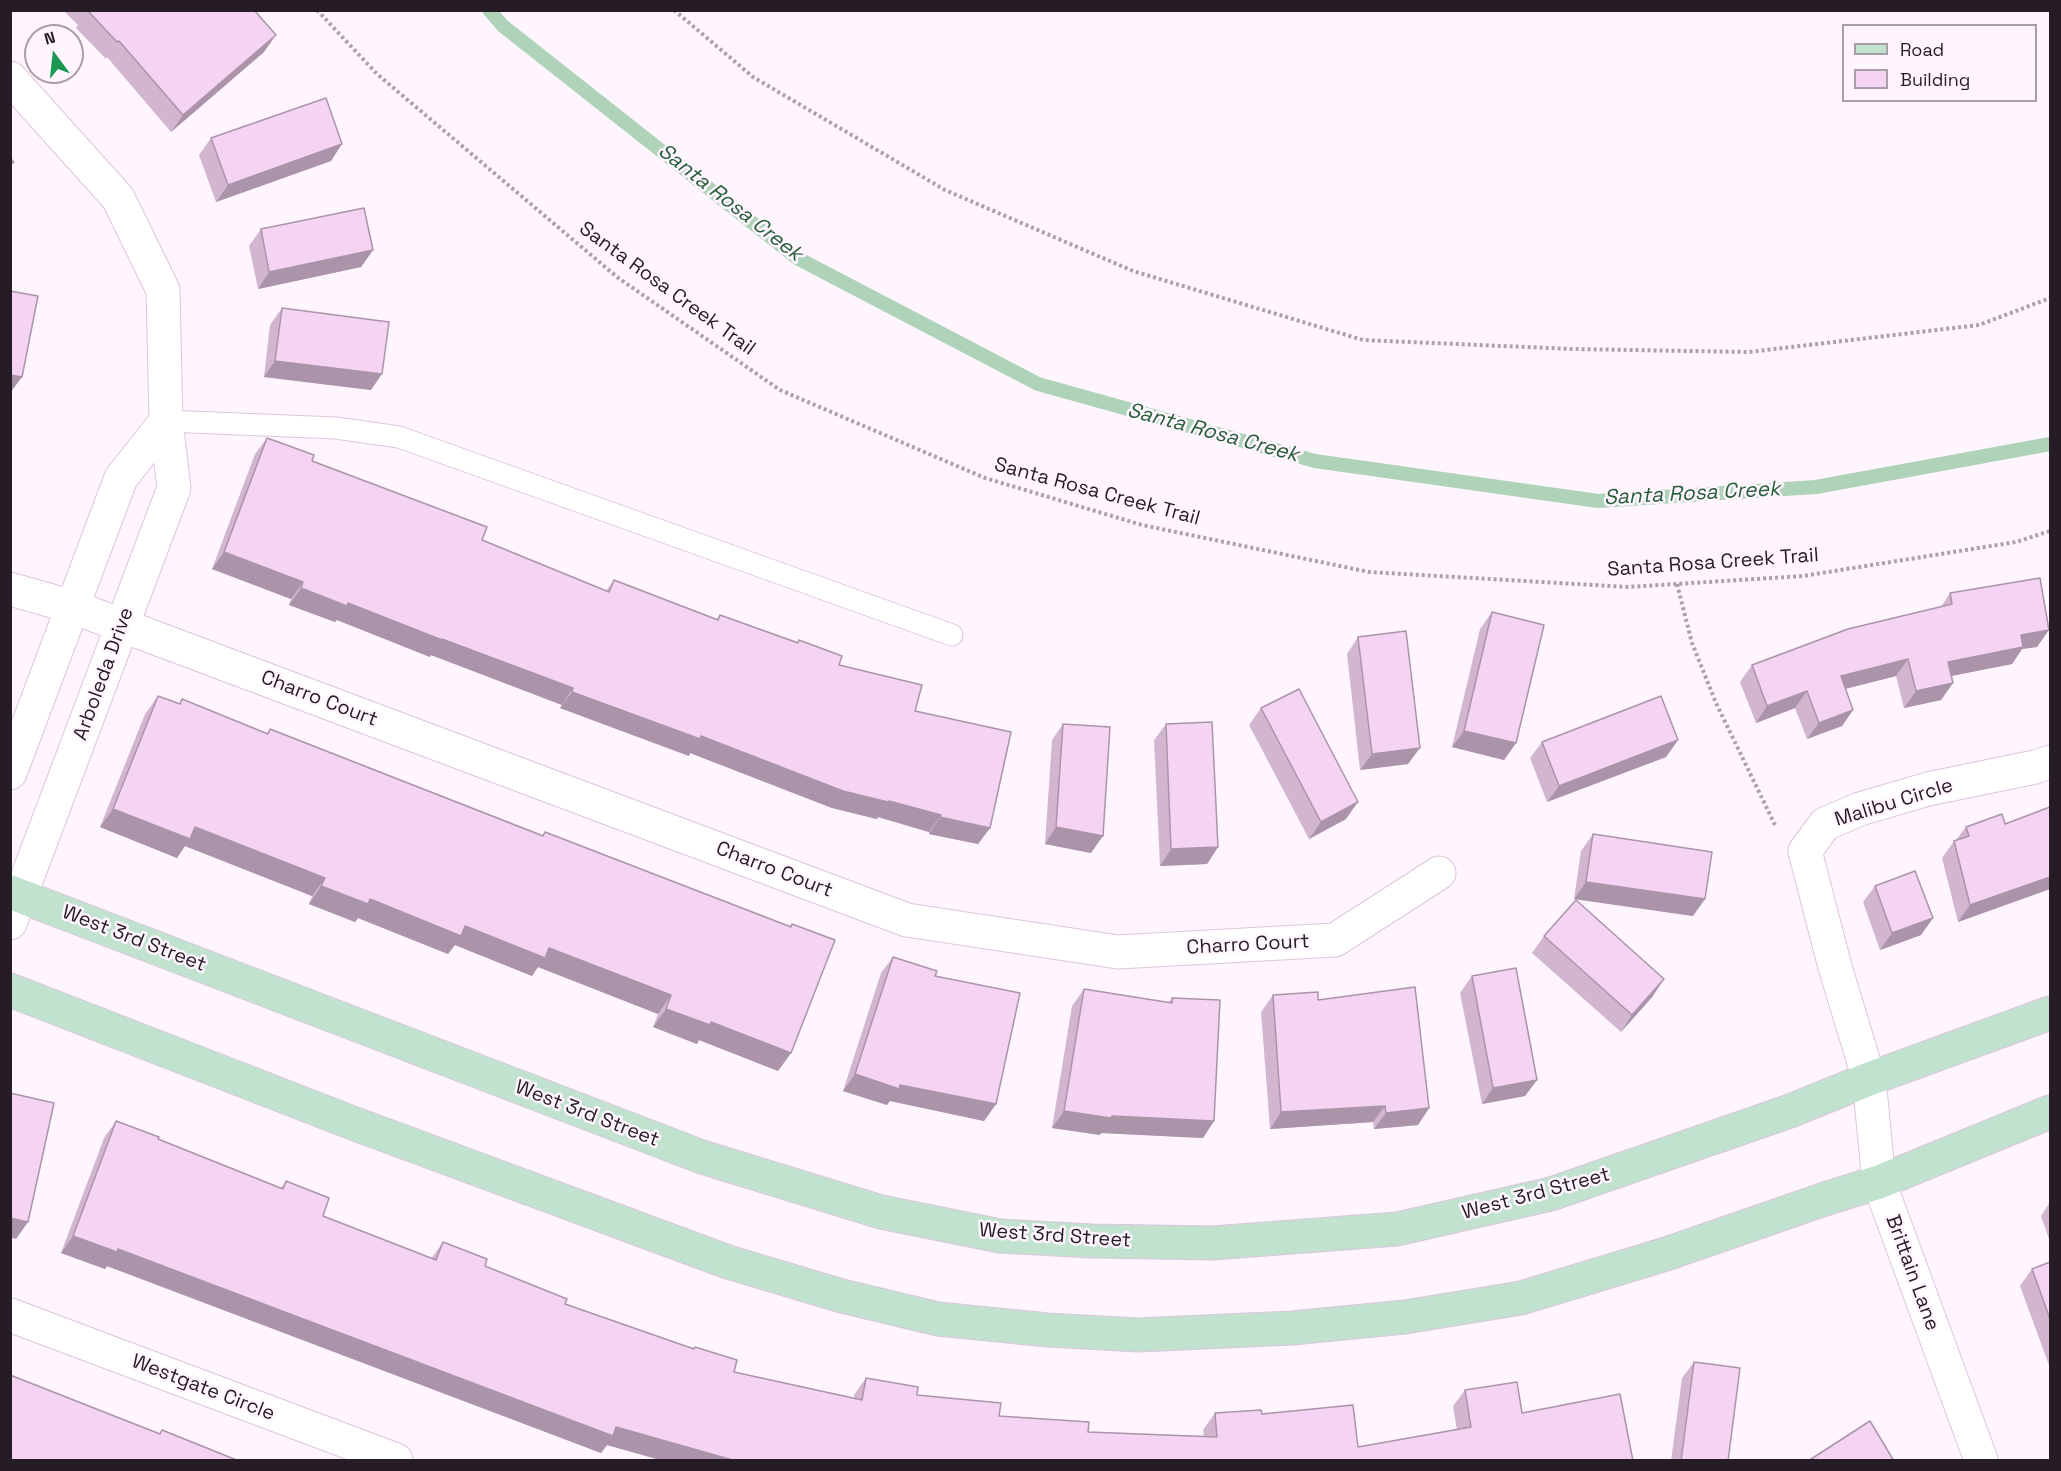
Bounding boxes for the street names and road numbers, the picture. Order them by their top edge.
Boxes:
street label: Santa Rosa Creek Trail [574,217,760,361]
street label: Santa Rosa Creek Trail [992,453,1202,531]
street label: Santa Rosa Creek Trail [1606,544,1820,582]
street label: Arboleda Drive [69,604,139,744]
street label: Charro Court [257,666,381,732]
street label: Malibu Circle [1832,774,1956,832]
street label: Charro Court [712,837,836,903]
street label: West 3rd Street [59,901,209,977]
street label: Charro Court [1186,930,1310,960]
street label: West 3rd Street [512,1076,662,1152]
street label: West 3rd Street [1459,1163,1613,1225]
street label: Brittain Lane [1880,1212,1944,1334]
street label: West 3rd Street [978,1219,1132,1253]
street label: Westgate Circle [128,1350,278,1426]

